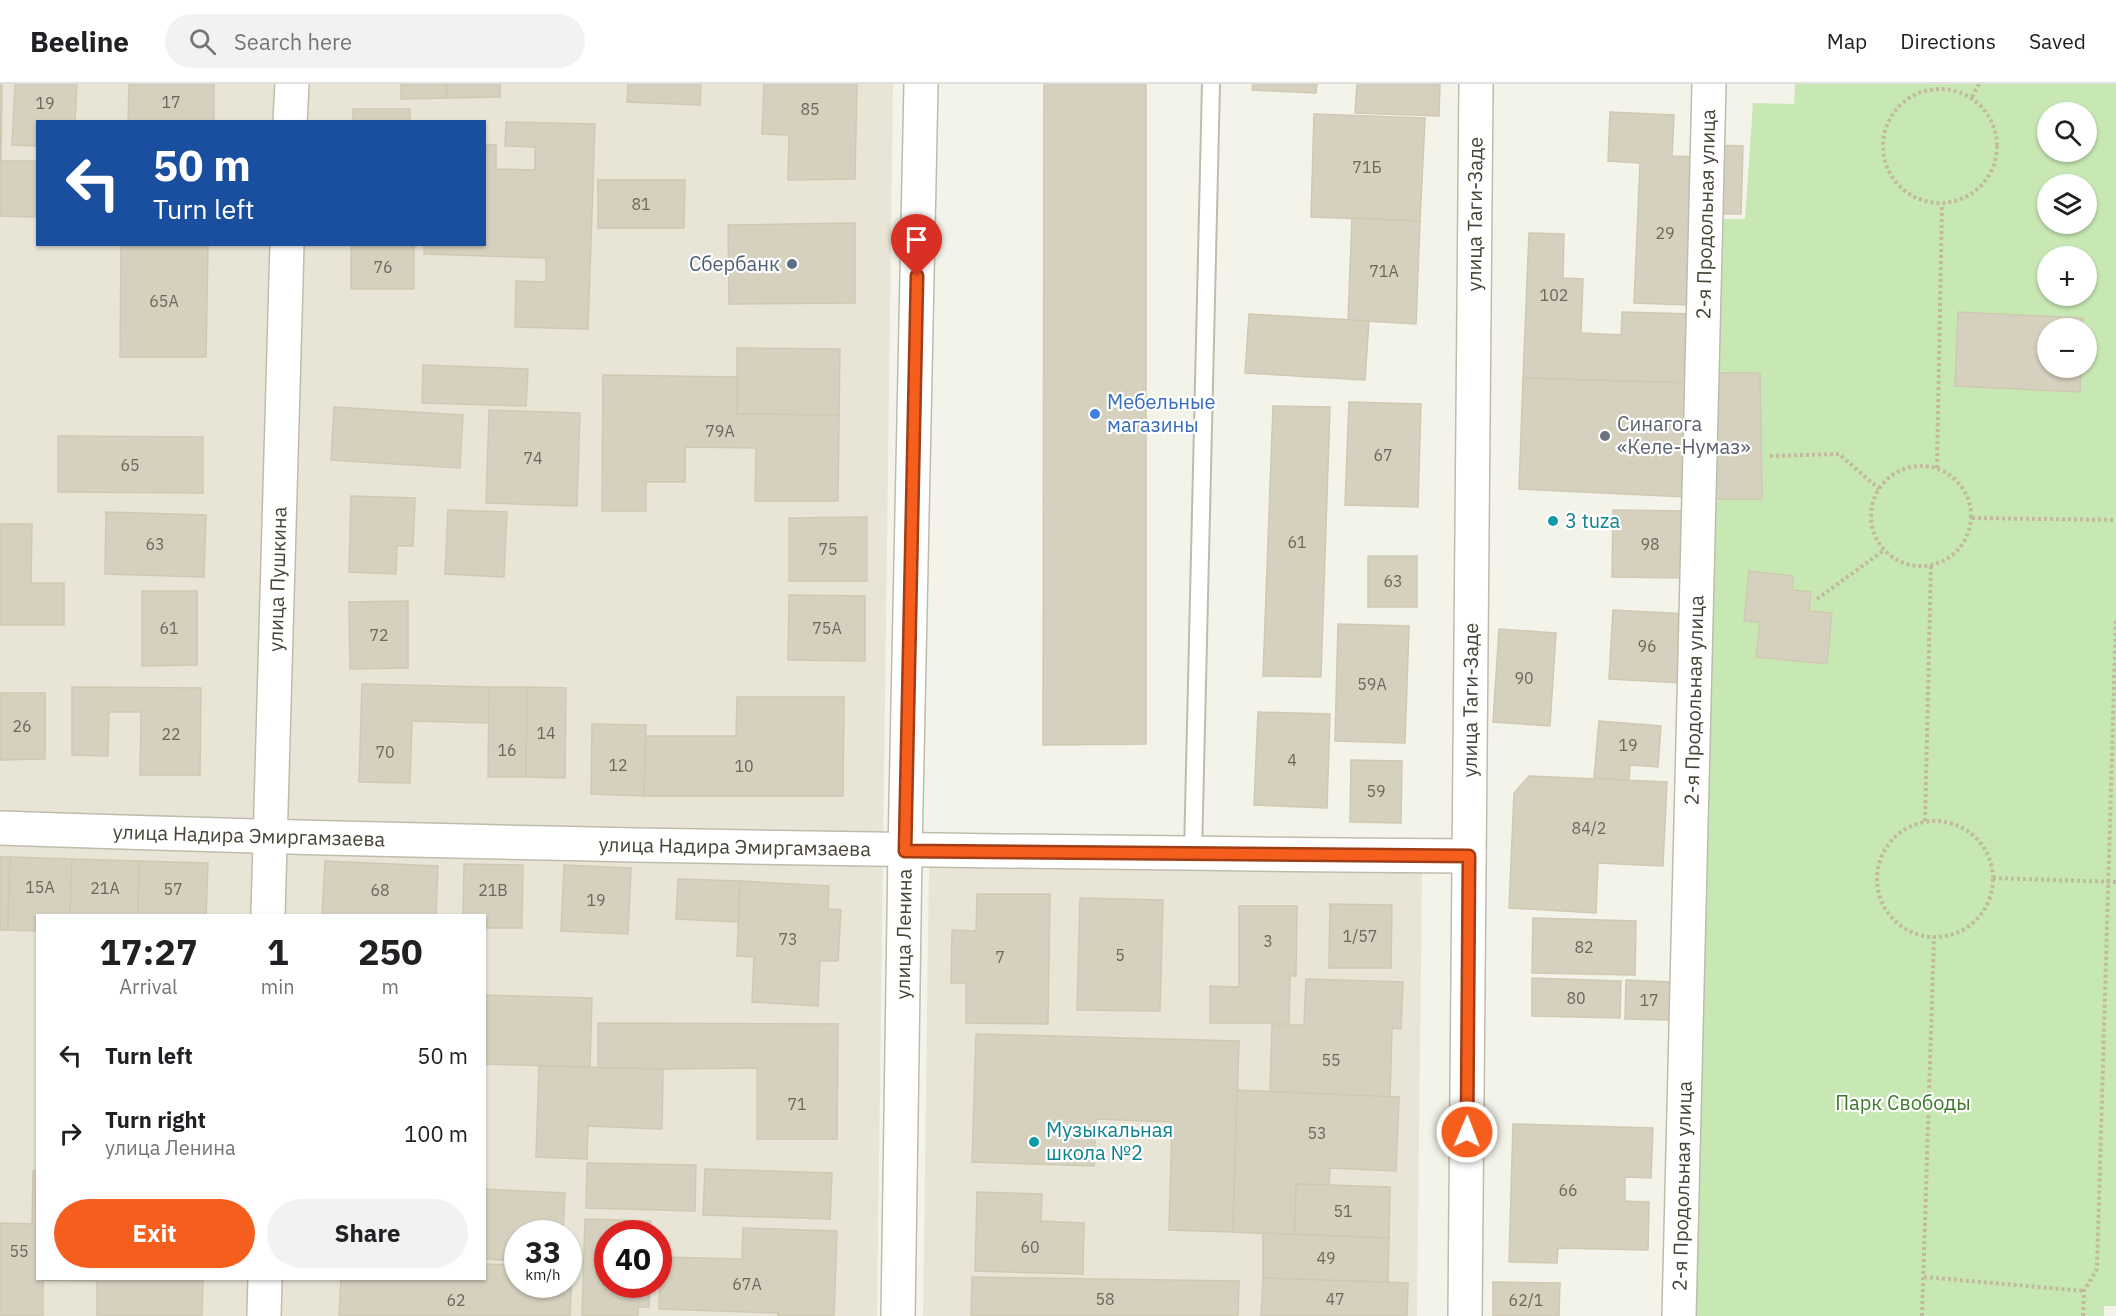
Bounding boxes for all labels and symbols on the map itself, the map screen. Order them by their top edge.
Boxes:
house number: 17 [161,92,181,112]
house number: 19 [35,93,55,113]
house number: 85 [800,99,820,119]
street label: 2-я Продольная улица [1689,109,1721,320]
street label: улица Таги-Заде [1460,137,1489,292]
house number: 71Б [1352,157,1382,177]
house number: 81 [631,194,651,214]
pin [891,214,942,276]
house number: 29 [1655,223,1675,243]
place label: Сбербанк [689,250,780,277]
house number: 76 [373,257,393,277]
marker: Сбербанк [785,257,799,271]
house number: 71А [1369,261,1399,281]
house number: 102 [1540,285,1568,305]
house number: 65А [149,291,179,311]
place label: Мебельные магазины [1107,388,1216,438]
marker: Мебельные магазины [1088,407,1102,421]
place label: Синагога «Келе-Нумаз» [1617,410,1750,460]
house number: 79А [705,421,735,441]
marker: Синагога «Келе-Нумаз» [1598,429,1612,443]
house number: 67 [1373,445,1393,465]
house number: 74 [523,448,543,468]
house number: 65 [120,455,140,475]
street label: улица Пушкина [261,506,293,652]
place label: 3 tuza [1565,507,1620,534]
marker: 3 tuza [1546,514,1560,528]
house number: 61 [1287,532,1307,552]
house number: 63 [145,534,165,554]
house number: 98 [1640,534,1660,554]
house number: 75 [818,539,838,559]
house number: 63 [1383,571,1403,591]
street label: 2-я Продольная улица [1677,594,1710,806]
house number: 61 [159,618,179,638]
house number: 75А [812,618,842,638]
street label: улица Таги-Заде [1456,623,1484,777]
house number: 72 [369,625,389,645]
house number: 96 [1637,636,1657,656]
house number: 90 [1514,668,1534,688]
house number: 59А [1357,674,1387,694]
house number: 26 [12,716,32,736]
house number: 14 [536,723,556,743]
house number: 22 [161,724,181,744]
house number: 19 [1618,735,1638,755]
house number: 16 [497,740,517,760]
house number: 70 [375,742,395,762]
house number: 4 [1287,750,1297,770]
house number: 12 [608,755,628,775]
house number: 10 [734,756,754,776]
house number: 59 [1366,781,1386,801]
street label: улица Надира Эмиргамзаева [112,818,386,852]
house number: 84/2 [1572,818,1606,838]
street label: улица Надира Эмиргамзаева [598,830,871,862]
street label: улица Ленина [889,868,918,1000]
house number: 15А [25,877,55,897]
house number: 21А [90,878,120,898]
house number: 57 [163,879,183,899]
house number: 68 [370,880,390,900]
house number: 21В [478,880,508,900]
house number: 19 [586,890,606,910]
house number: 1/57 [1343,926,1377,946]
house number: 73 [778,929,798,949]
house number: 3 [1263,931,1273,951]
house number: 82 [1574,937,1594,957]
house number: 5 [1115,945,1125,965]
house number: 7 [995,947,1005,967]
house number: 80 [1566,988,1586,1008]
house number: 17 [1639,990,1659,1010]
house number: 55 [1321,1050,1341,1070]
street label: 2-я Продольная улица [1666,1080,1698,1291]
park label: Парк Свободы [1835,1089,1971,1116]
house number: 71 [787,1094,807,1114]
position arrow [1435,1100,1499,1164]
place label: Музыкальная школа №2 [1046,1116,1173,1166]
house number: 53 [1307,1123,1327,1143]
marker: Музыкальная школа №2 [1027,1135,1041,1149]
house number: 66 [1558,1180,1578,1200]
house number: 51 [1333,1201,1353,1221]
speed limit sign: 40 [594,1220,672,1298]
house number: 60 [1020,1237,1040,1257]
house number: 55 [9,1241,29,1261]
house number: 49 [1316,1248,1336,1268]
house number: 67А [732,1274,762,1294]
house number: 58 [1095,1289,1115,1309]
house number: 47 [1325,1289,1345,1309]
house number: 62 [446,1290,466,1310]
house number: 62/1 [1509,1290,1543,1310]

